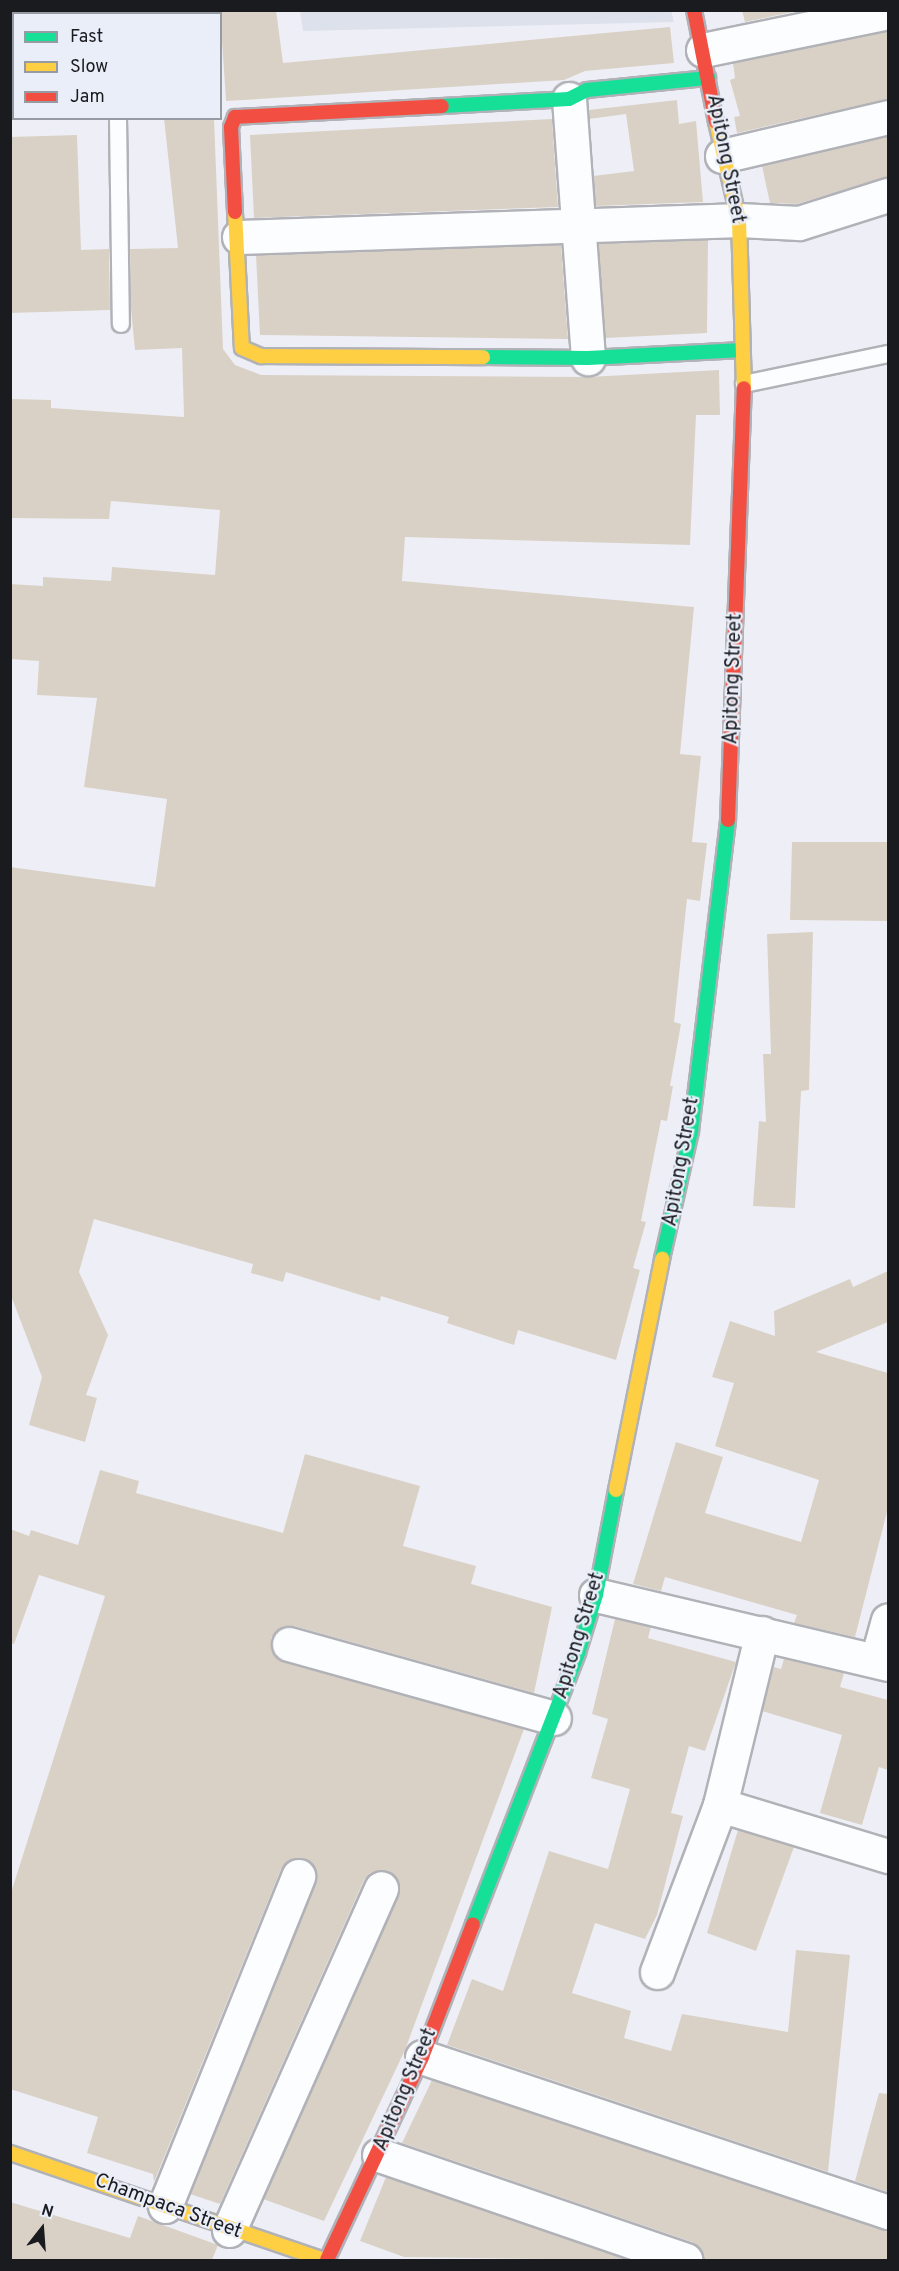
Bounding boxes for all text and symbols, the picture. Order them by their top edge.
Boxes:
legend [12,12,222,120]
text: Fast [70,26,103,49]
text: Slow [70,56,108,79]
text: Jam [70,86,105,109]
street label: Apitong Street [701,92,749,226]
street label: Apitong Street [720,613,748,745]
street label: Apitong Street [659,1095,705,1229]
street label: Apitong Street [549,1570,611,1702]
street label: Apitong Street [369,2025,443,2155]
street label: Champaca Street [91,2169,245,2245]
north arrow [12,2199,72,2259]
text: N [39,2201,56,2223]

